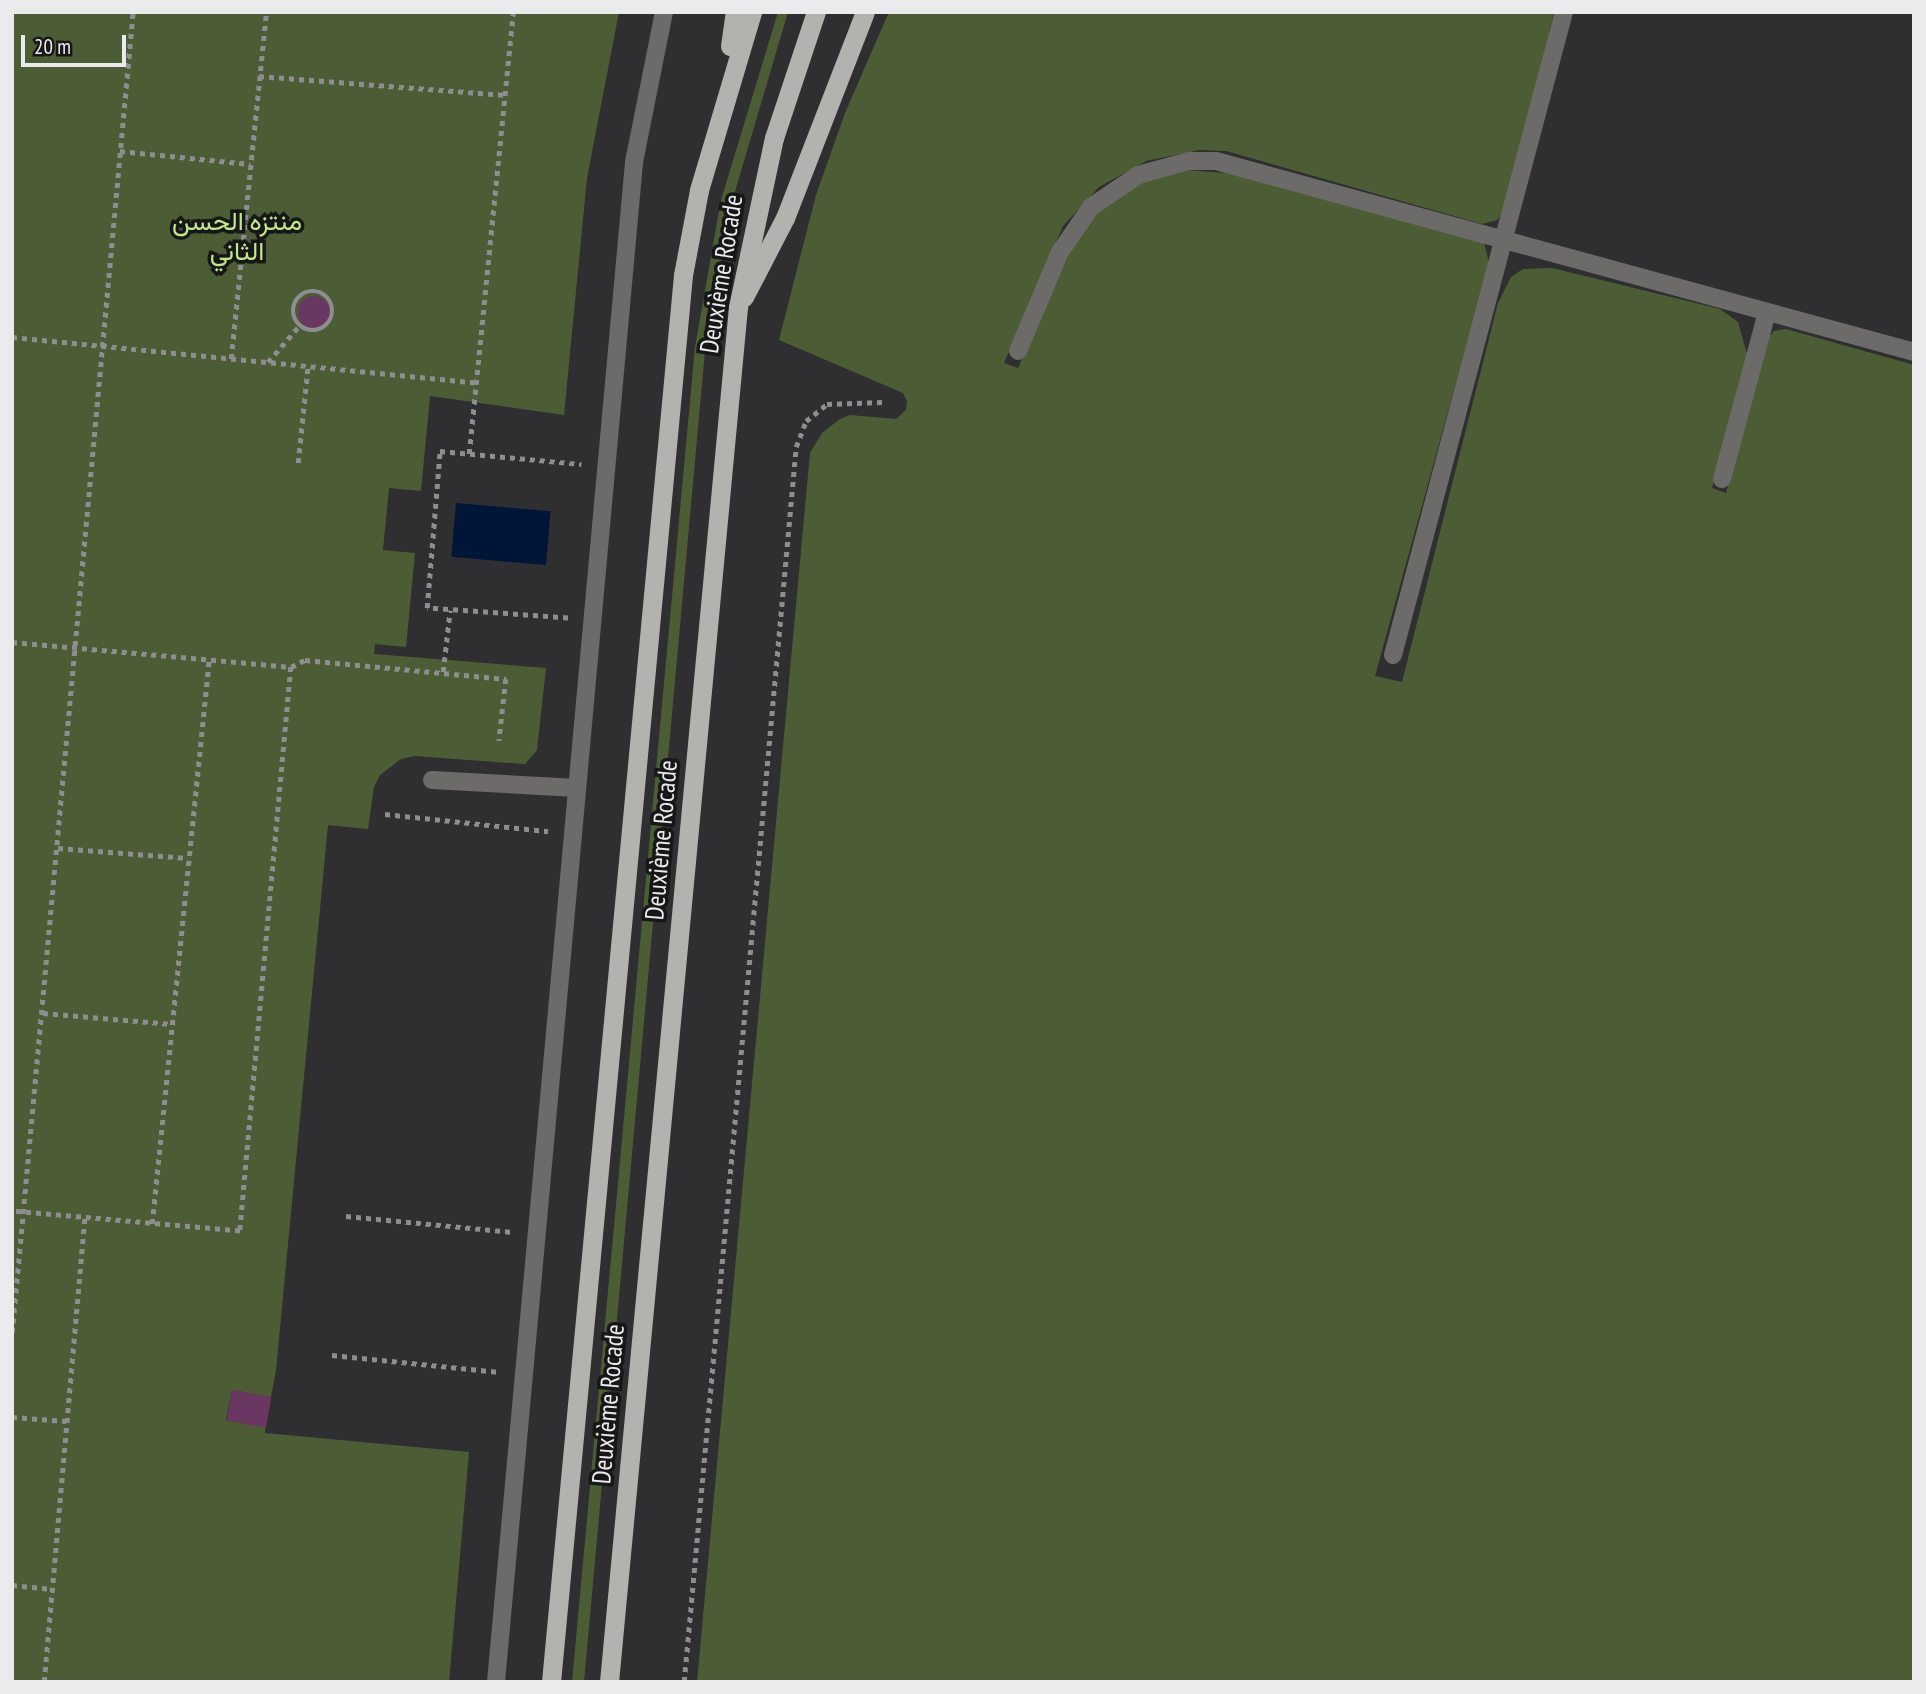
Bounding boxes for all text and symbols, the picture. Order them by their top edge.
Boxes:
scale bar [24,21,130,65]
text: 20 m [34,33,71,60]
street label: Deuxième Rocade [693,192,749,356]
park label: منتزه الحسن الثاني [172,205,302,266]
street label: Deuxième Rocade [638,759,684,921]
street label: Deuxième Rocade [585,1323,631,1485]

